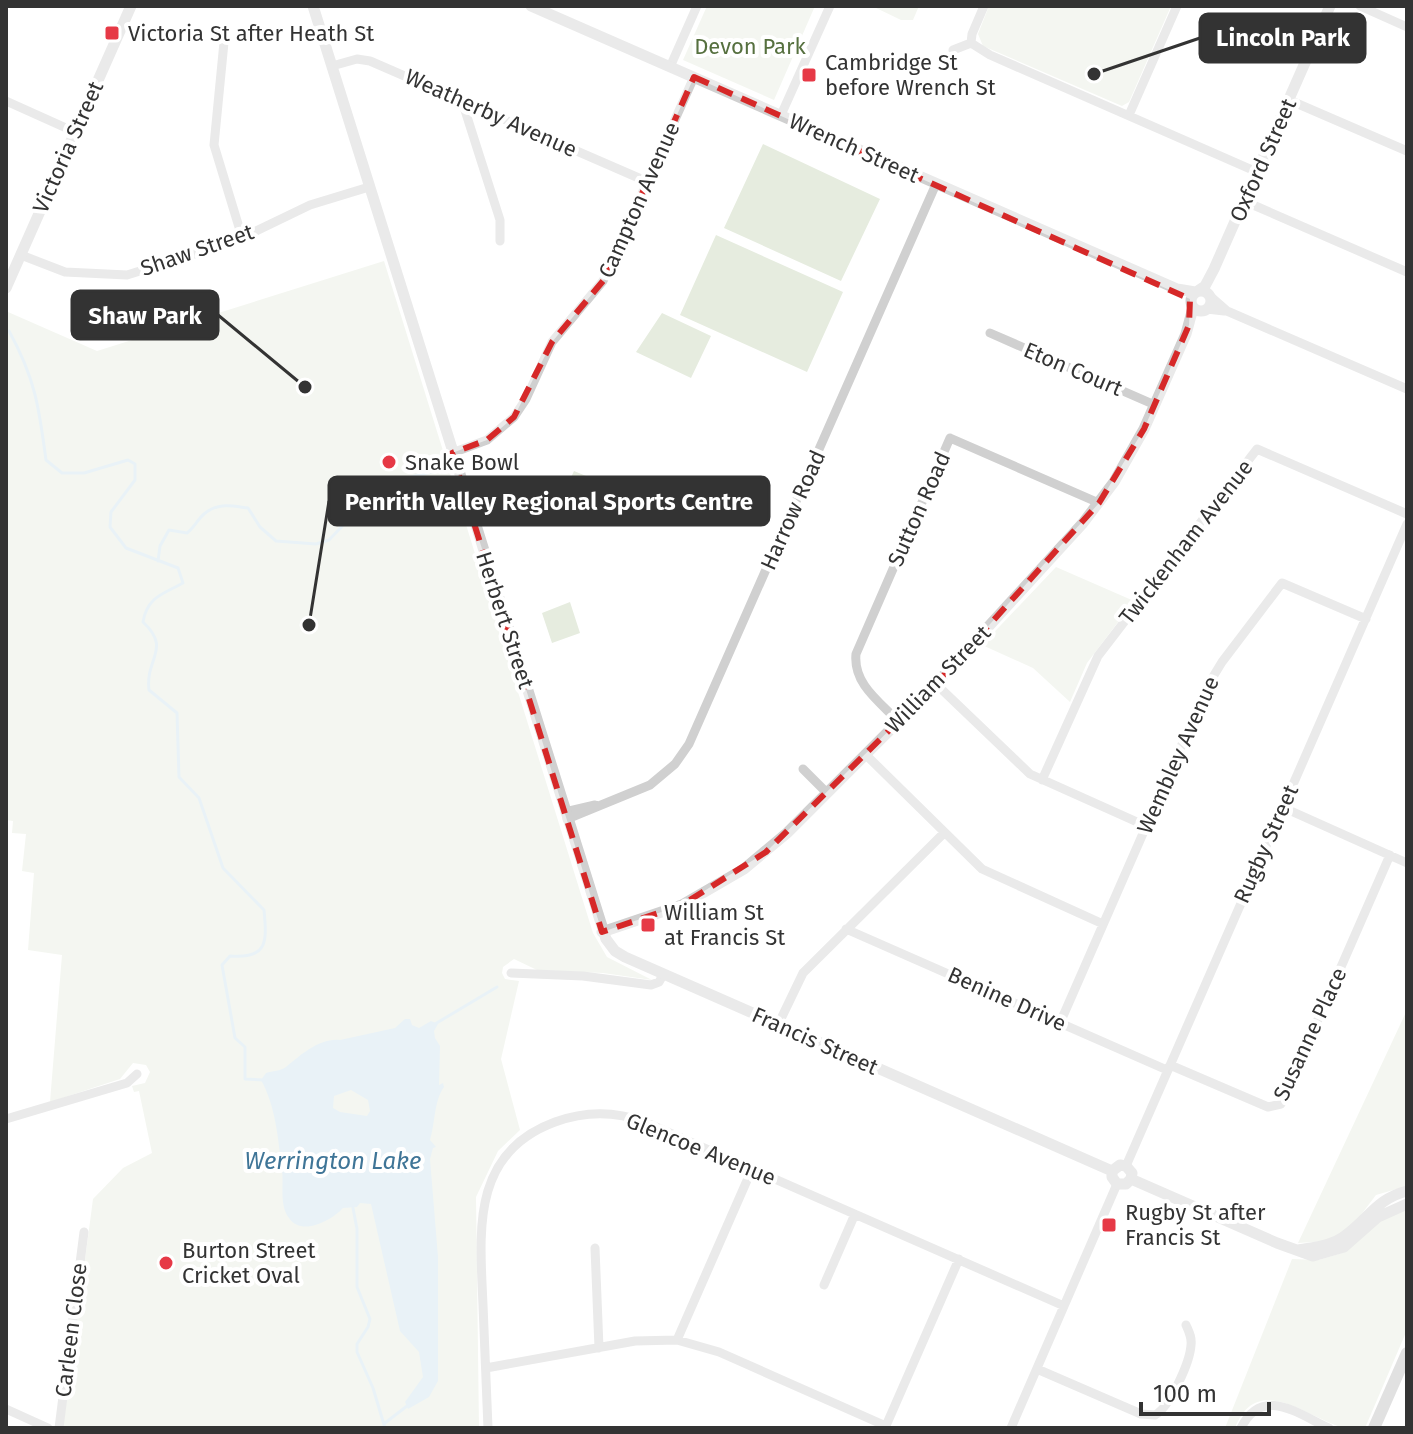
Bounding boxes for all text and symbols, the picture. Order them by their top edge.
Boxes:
callout: Lincoln Park [1200,14,1365,62]
place label: Victoria St after Heath St [128,20,374,47]
marker: Victoria St after Heath St [103,24,121,42]
text: Lincoln Park [1216,24,1351,52]
park label: Devon Park [694,33,807,60]
place label: Cambridge St before Wrench St [825,49,996,101]
street label: Weatherby Avenue [401,63,581,163]
marker: Cambridge St before Wrench St [800,66,818,84]
street label: Victoria Street [27,77,109,217]
street label: Oxford Street [1224,94,1302,226]
street label: Wrench Street [785,107,923,189]
street label: Campton Avenue [592,118,686,282]
street label: Shaw Street [137,218,257,282]
callout: Shaw Park [72,291,218,339]
text: Shaw Park [88,302,202,330]
street label: Eton Court [1020,336,1126,402]
street label: Harrow Road [755,446,831,574]
street label: Sutton Road [882,447,956,571]
place label: Snake Bowl [405,449,519,476]
marker: Snake Bowl [380,453,398,471]
street label: Twickenham Avenue [1113,454,1259,630]
callout: Penrith Valley Regional Sports Centre [329,477,769,525]
text: Penrith Valley Regional Sports Centre [345,488,753,516]
street label: Herbert Street [470,548,540,692]
street label: William Street [880,619,996,739]
street label: Wembley Avenue [1131,672,1225,838]
street label: Rugby Street [1228,781,1304,907]
place label: William St at Francis St [664,899,785,951]
marker: William St at Francis St [639,916,657,934]
street label: Benine Drive [944,961,1070,1037]
street label: Susanne Place [1267,963,1353,1105]
street label: Francis Street [748,1001,882,1081]
street label: Glencoe Avenue [622,1107,780,1191]
water label: Werrington Lake [244,1147,422,1175]
place label: Rugby St after Francis St [1125,1199,1266,1251]
marker: Rugby St after Francis St [1100,1216,1118,1234]
place label: Burton Street Cricket Oval [182,1237,316,1289]
marker: Burton Street Cricket Oval [157,1254,175,1272]
street label: Carleen Close [49,1261,93,1399]
scale bar [1141,1366,1269,1416]
text: 100 m [1153,1380,1217,1408]

